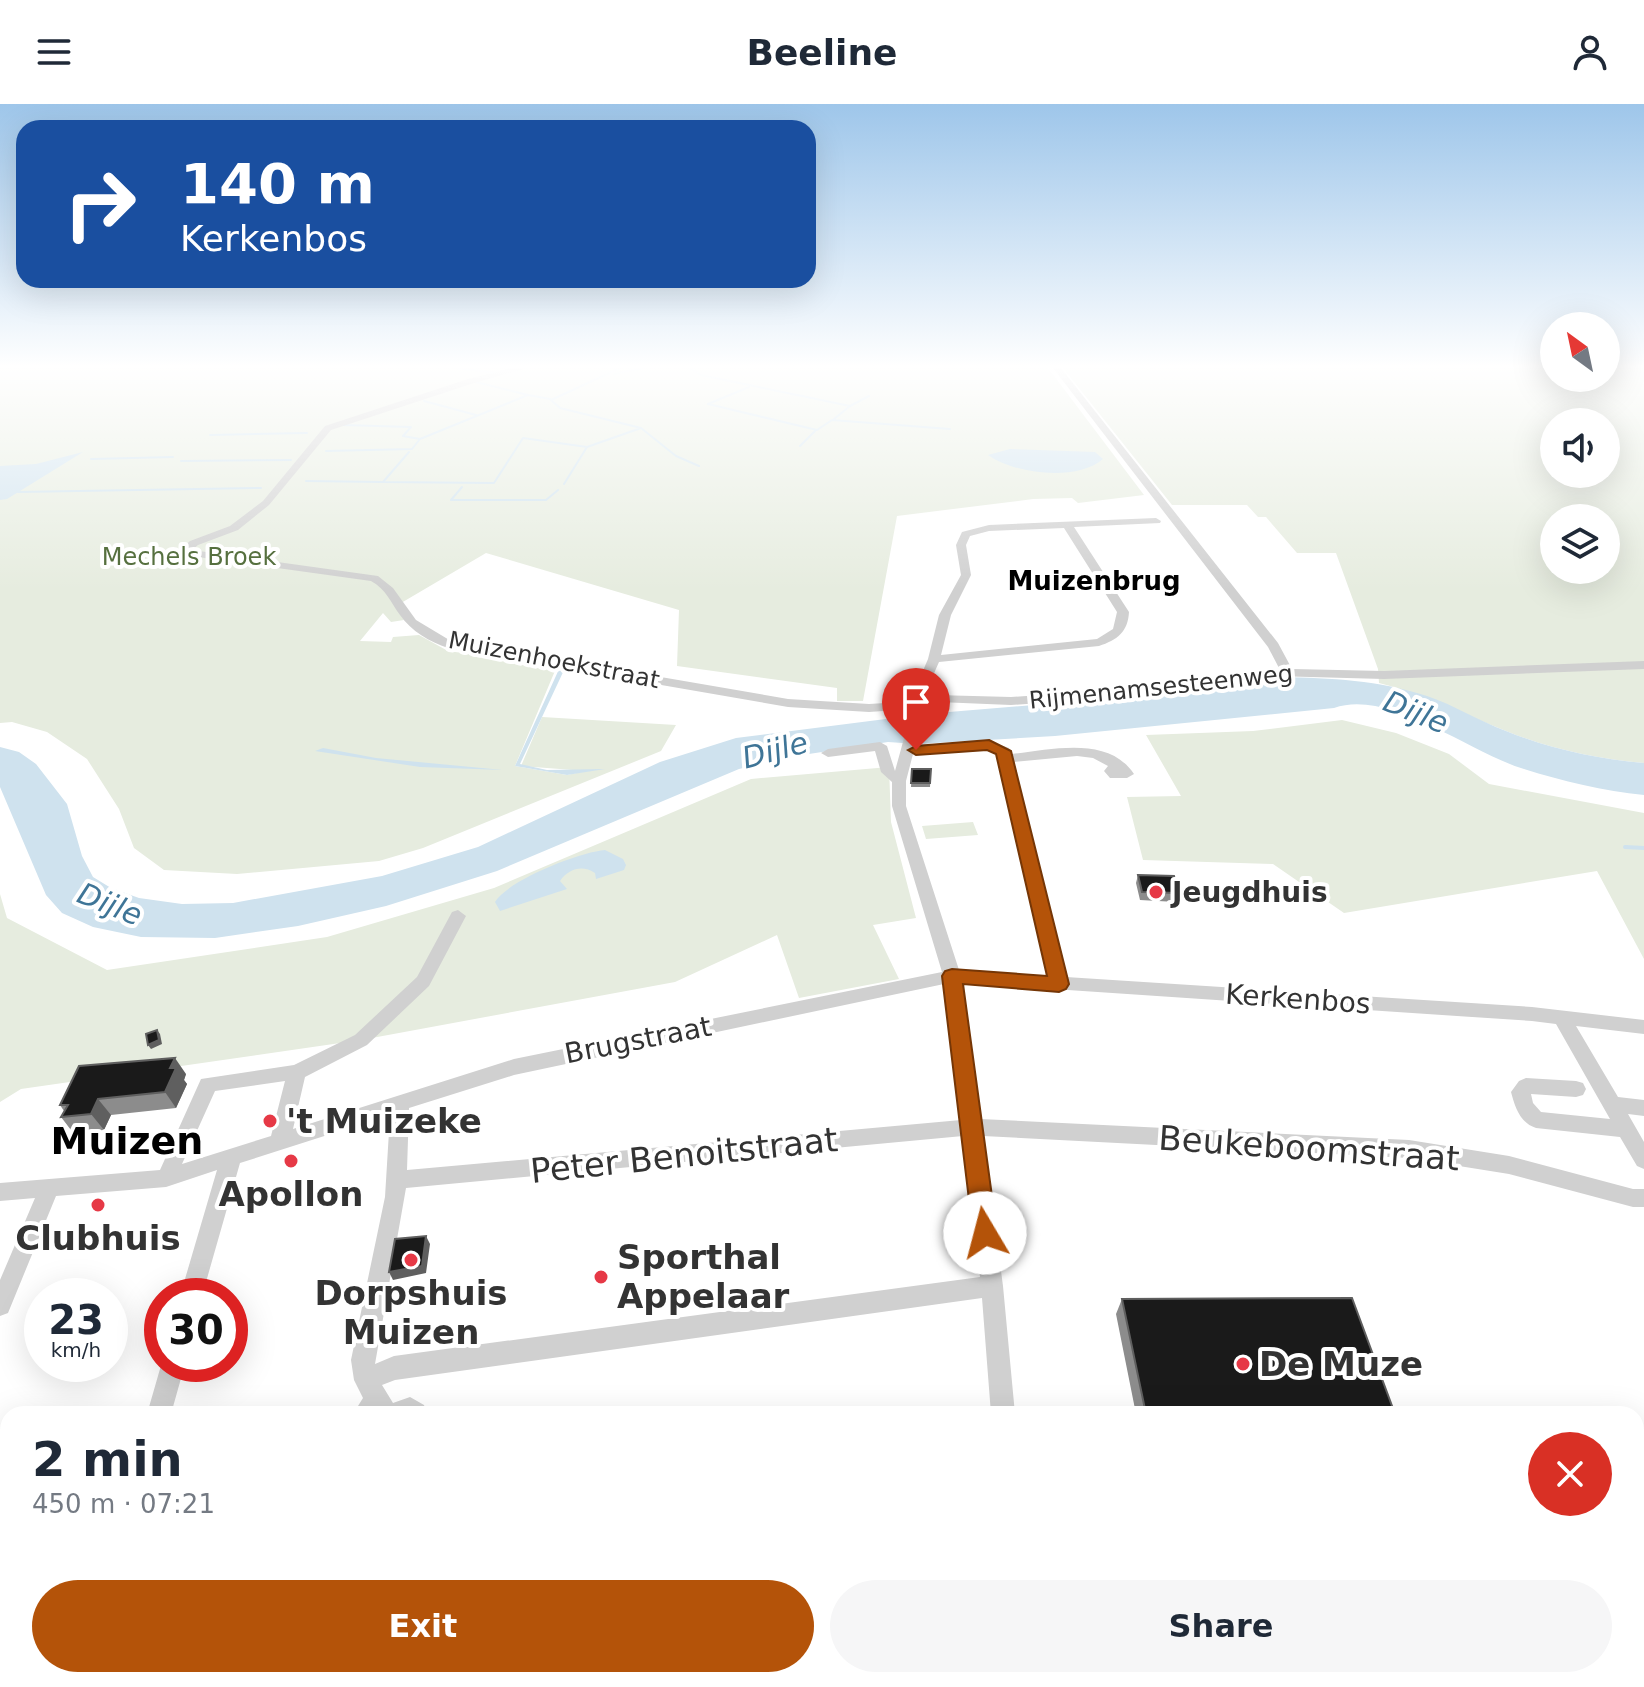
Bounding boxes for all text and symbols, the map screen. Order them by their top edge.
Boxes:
icon: menu [32,30,76,74]
icon: person [1568,30,1612,74]
text: Beeline [747,32,898,73]
text: 140 m [180,151,375,216]
icon: right [48,152,152,256]
text: Kerkenbos [180,218,367,259]
north arrow [1540,312,1620,392]
map controls [1540,312,1620,584]
button: sound [1540,408,1620,488]
button: layers [1540,504,1620,584]
park label: Mechels Broek [102,543,276,571]
district label: Muizenbrug [1007,566,1181,596]
street label: Muizenhoekstraat [446,626,662,694]
street label: Rijmenamsesteenweg [1028,659,1294,715]
pin [882,668,950,750]
icon: arrive [894,680,938,724]
water label: Dijle [1379,683,1453,741]
water label: Dijle [738,724,812,776]
water label: Dijle [73,875,147,933]
place label: Jeugdhuis [1170,876,1328,909]
marker: Jeugdhuis [1147,883,1165,901]
street label: Kerkenbos [1224,977,1372,1021]
street label: Brugstraat [562,1010,714,1070]
place label: 't Muizeke [286,1101,482,1141]
marker: 't Muizeke [261,1112,279,1130]
street label: Beukeboomstraat [1157,1118,1461,1178]
district label: Muizen [51,1119,203,1163]
street label: Peter Benoitstraat [528,1119,840,1191]
marker: Apollon [282,1152,300,1170]
place label: Apollon [219,1174,363,1214]
position arrow [943,1191,1027,1275]
marker: Clubhuis [89,1196,107,1214]
place label: Clubhuis [15,1218,181,1258]
place label: Sporthal Appelaar [617,1237,790,1316]
marker: Dorpshuis Muizen [402,1251,420,1269]
marker: Sporthal Appelaar [592,1268,610,1286]
place label: Dorpshuis Muizen [314,1273,508,1352]
speed limit sign: 30 [144,1278,248,1382]
text: 23 [48,1297,104,1343]
text: km/h [51,1338,101,1362]
place label: De Muze [1259,1344,1423,1384]
marker: De Muze [1234,1355,1252,1373]
text: 2 min [32,1431,183,1487]
button: close [1528,1432,1612,1516]
text: 450 m · 07:21 [32,1489,215,1519]
button: Exit [32,1580,814,1672]
button: Share [830,1580,1612,1672]

